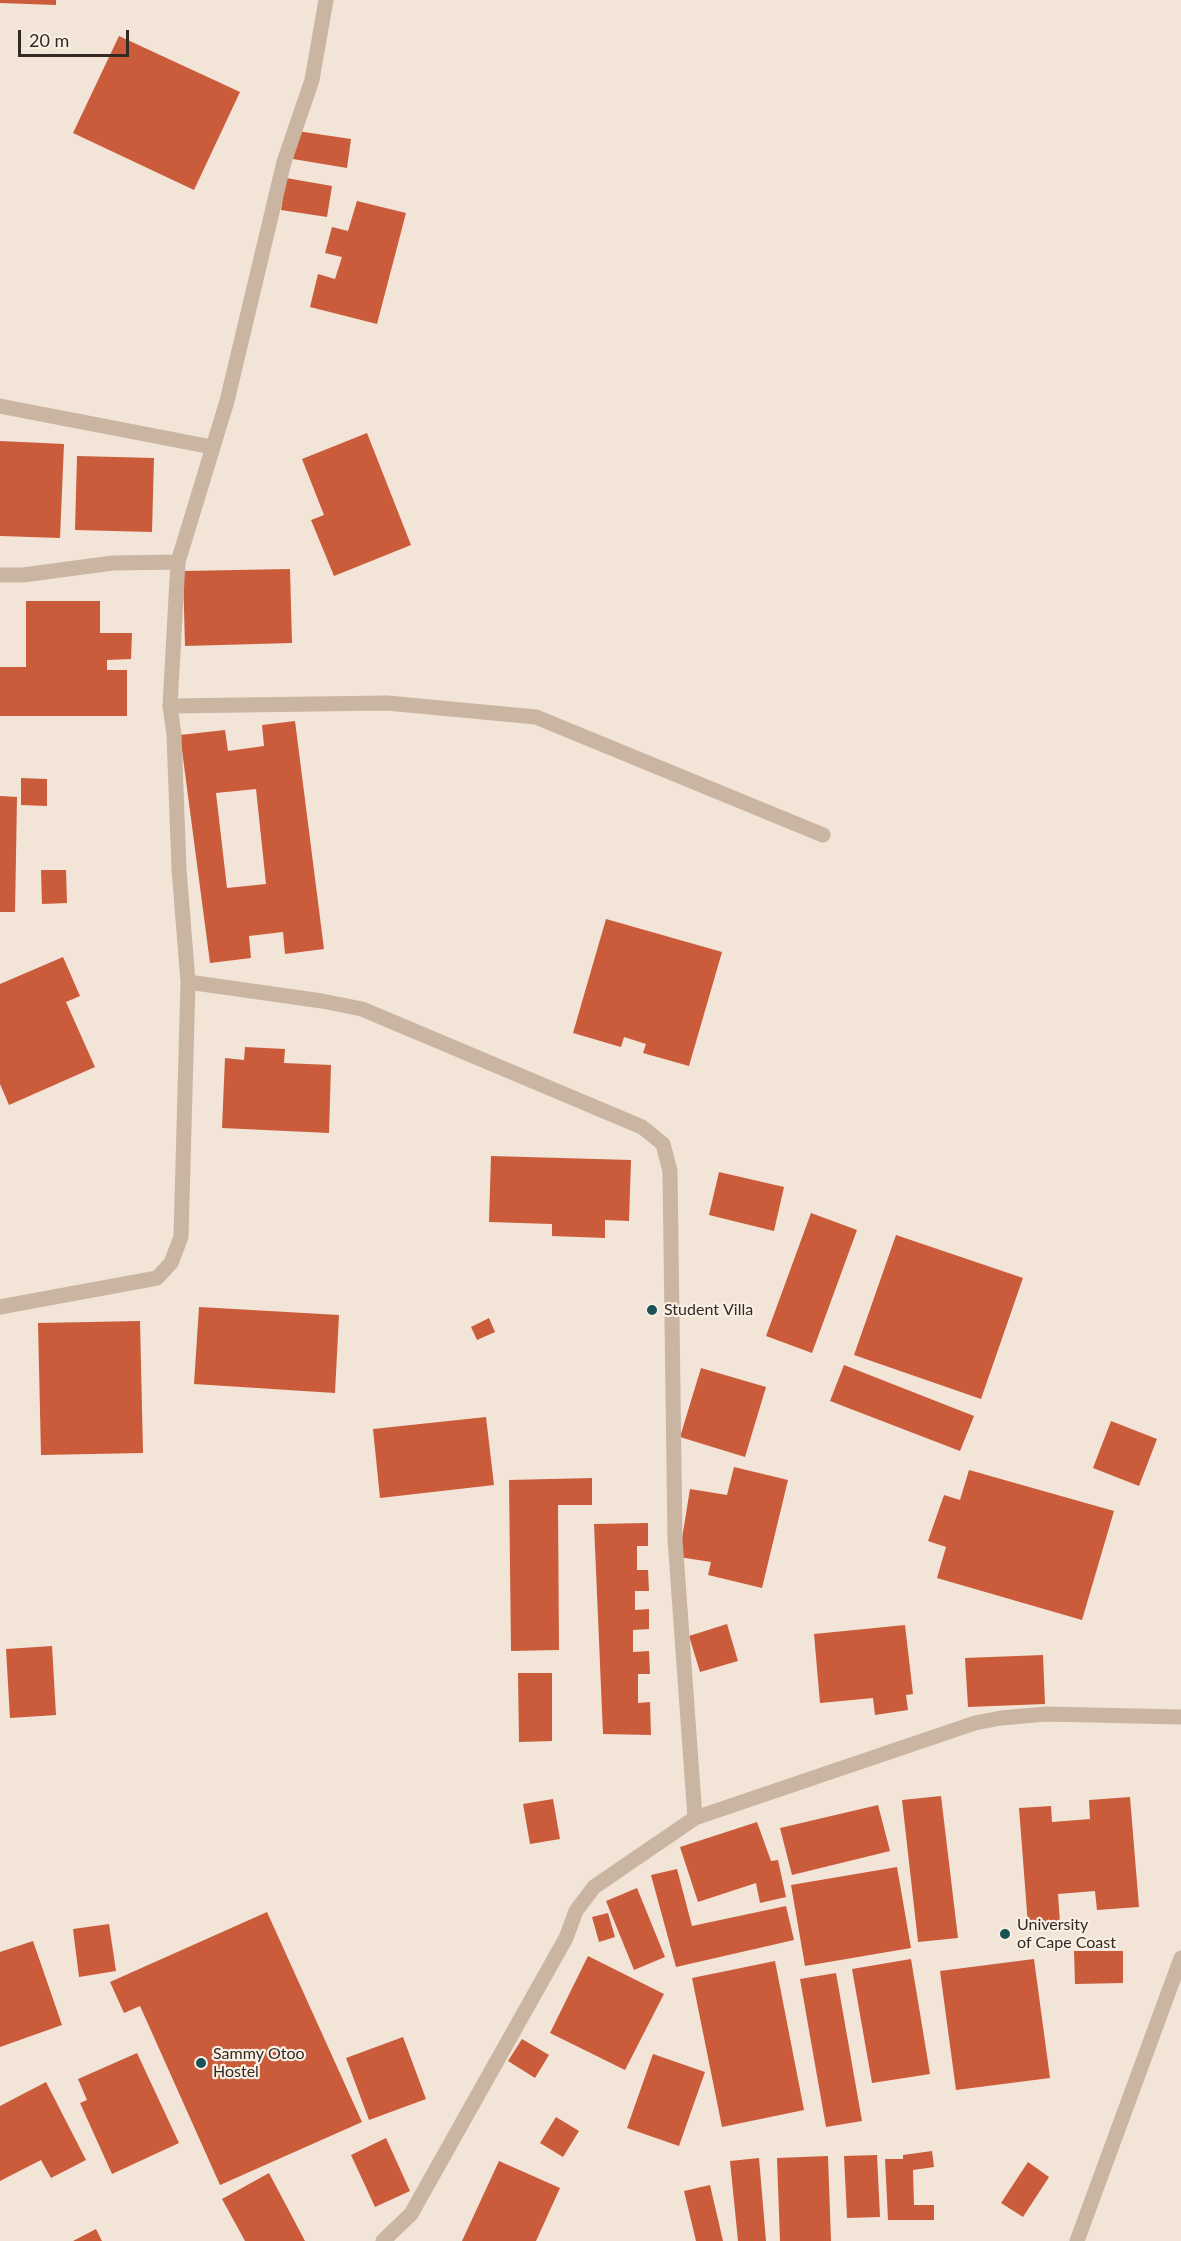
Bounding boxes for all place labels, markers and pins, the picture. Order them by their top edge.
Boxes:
place label: Student Villa [664,1300,753,1320]
marker: Student Villa [645,1303,659,1317]
place label: University of Cape Coast [1017,1915,1116,1953]
marker: University of Cape Coast [998,1927,1012,1941]
place label: Sammy Otoo Hostel [213,2044,305,2082]
marker: Sammy Otoo Hostel [194,2056,208,2070]

